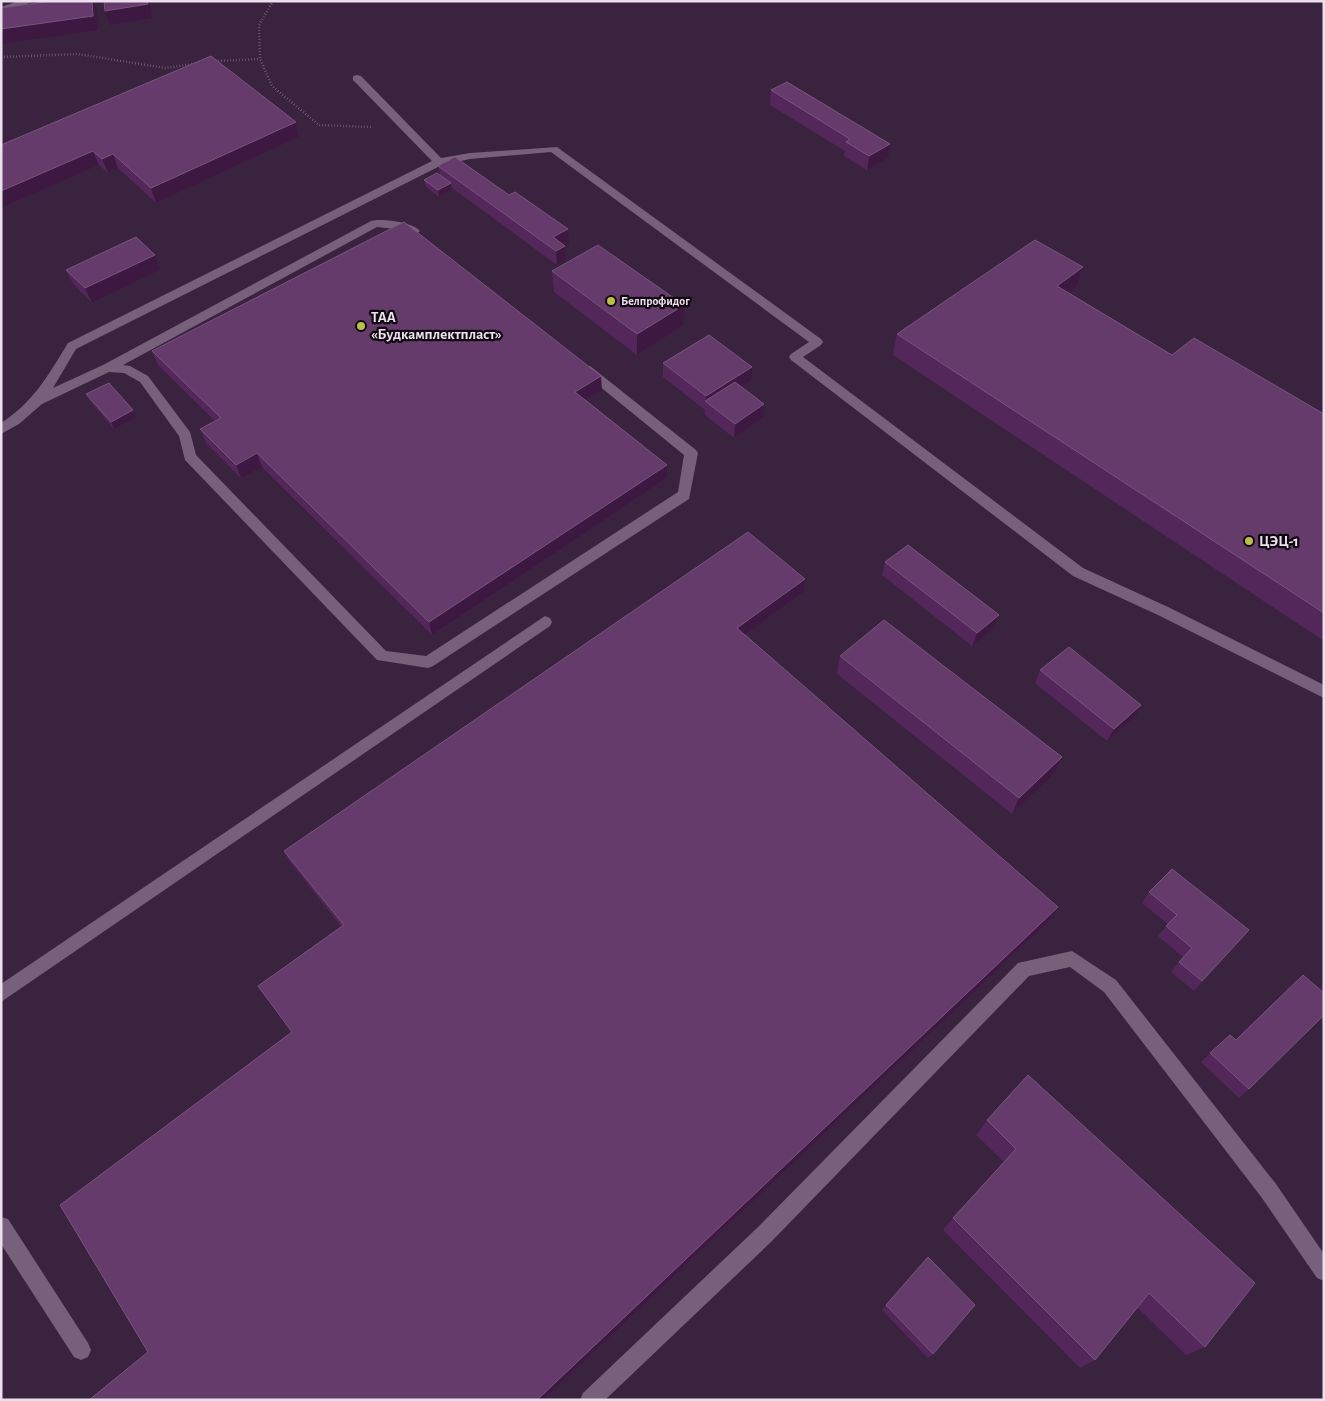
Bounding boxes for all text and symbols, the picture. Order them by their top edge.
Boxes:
marker: Белпрофидог [605,295,617,307]
place label: Белпрофидог [621,295,690,307]
place label: ТАА «Будкамплектпласт» [371,310,502,342]
marker: ТАА «Будкамплектпласт» [355,320,367,332]
place label: ЦЭЦ-1 [1259,534,1299,549]
marker: ЦЭЦ-1 [1243,535,1255,547]

